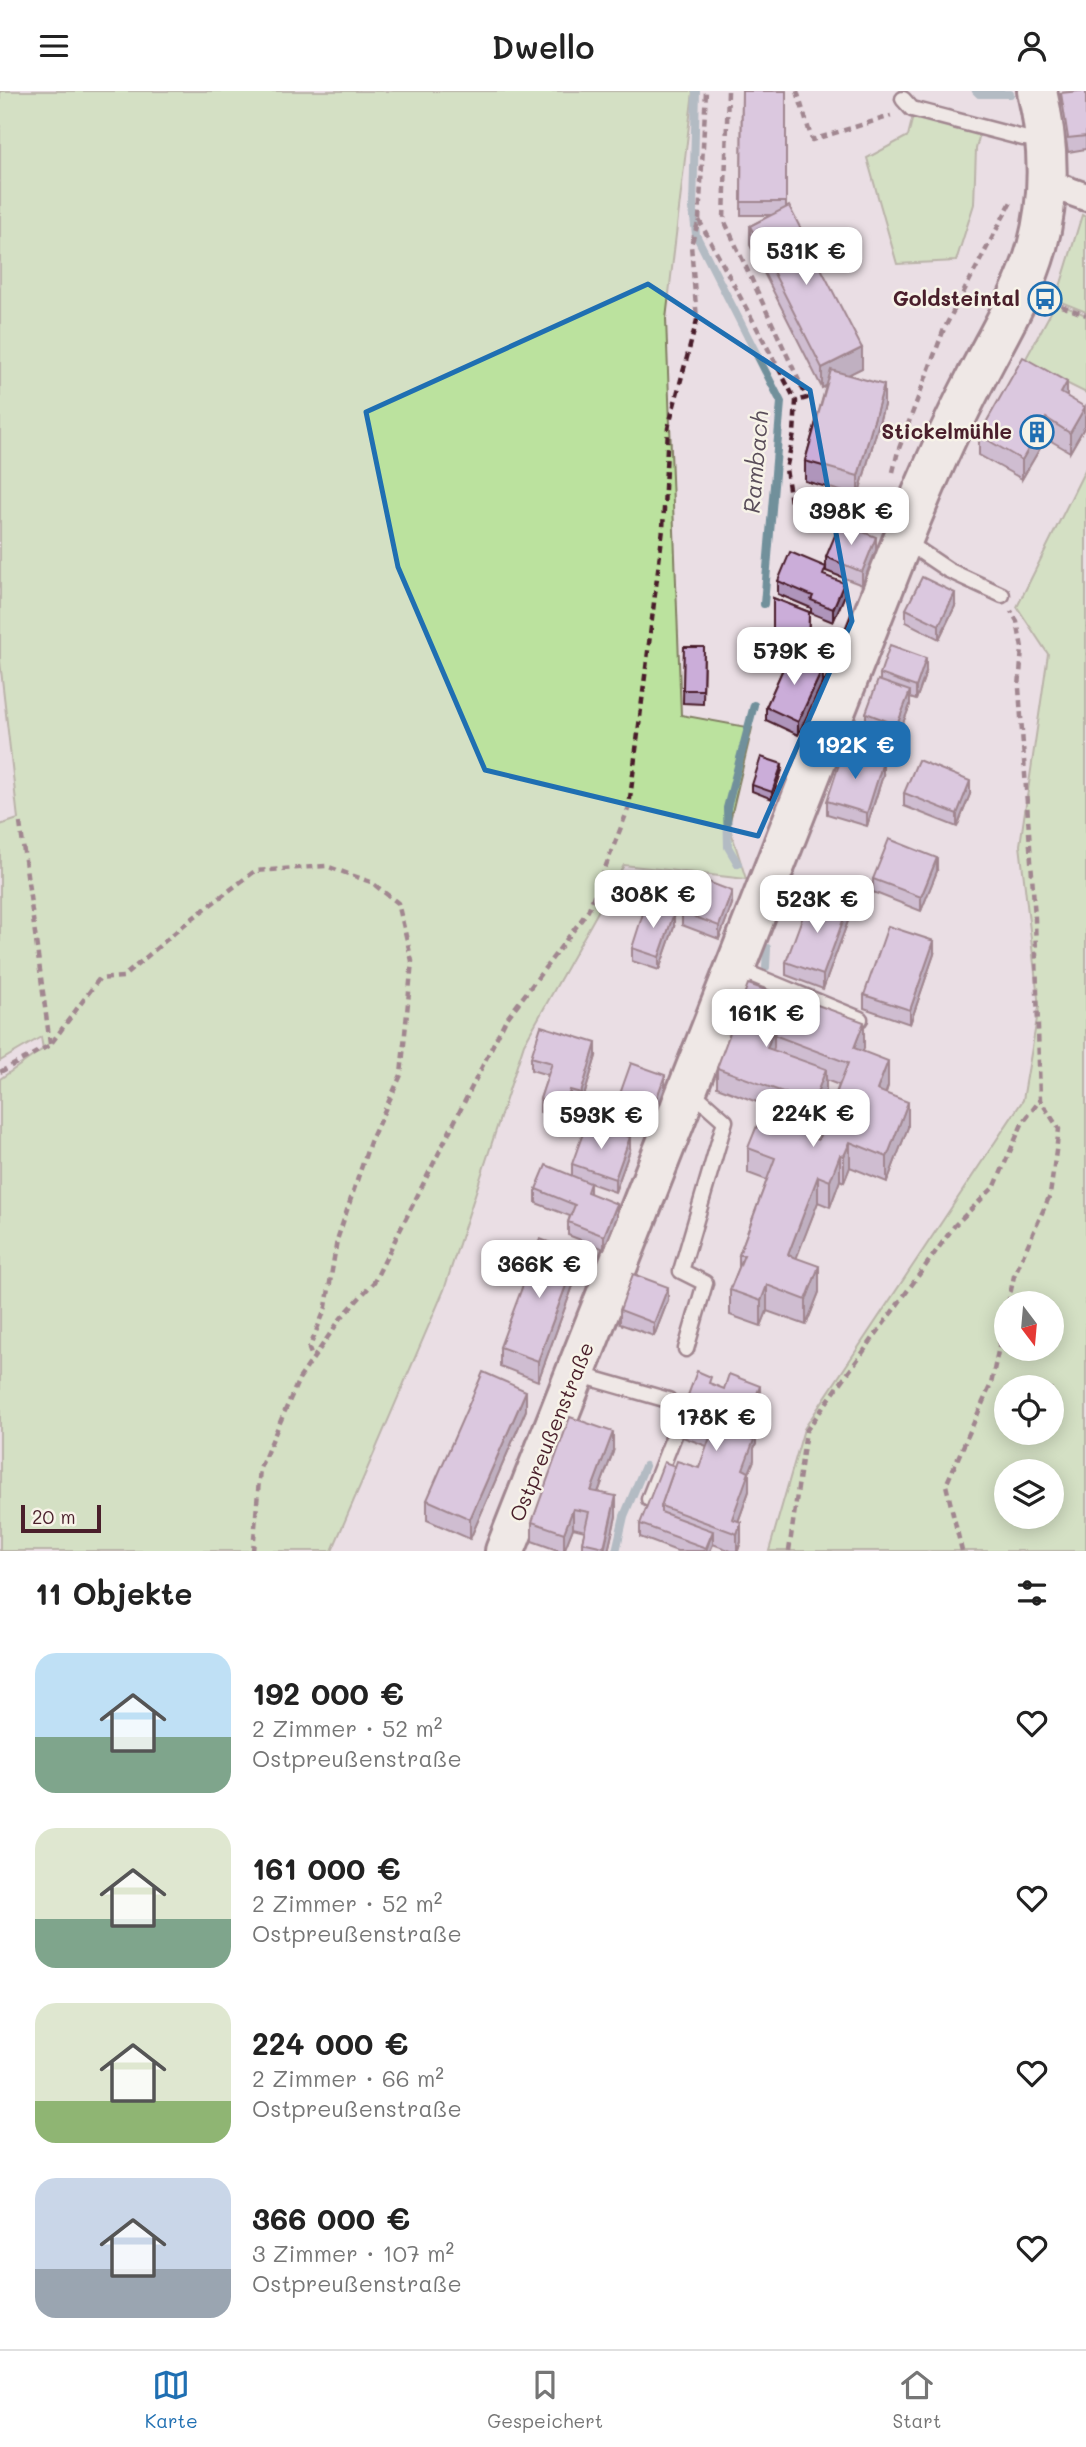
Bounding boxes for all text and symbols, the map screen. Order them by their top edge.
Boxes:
text: Dwello [492,25,594,67]
icon: menu [35,27,73,65]
icon: person [1013,27,1051,65]
pin: 531K € [749,227,863,287]
text: 531K € [766,235,846,265]
bus stop icon: Goldsteintal [1026,280,1064,318]
place label: Goldsteintal [893,284,1020,311]
water label: Rambach [736,409,774,514]
building icon: Stickelmühle [1018,413,1056,451]
place label: Stickelmühle [881,417,1012,444]
pin: 398K € [794,487,908,547]
text: 398K € [809,495,893,525]
pin: 579K € [737,627,851,687]
text: 579K € [753,635,835,665]
pin: 192K € [798,721,912,781]
text: 192K € [816,729,894,759]
pin: 308K € [596,871,710,930]
pin: 523K € [760,875,874,935]
text: 308K € [611,878,695,908]
text: 523K € [776,883,858,913]
pin: 161K € [709,989,823,1049]
text: 161K € [728,997,804,1027]
pin: 224K € [756,1089,870,1149]
pin: 593K € [544,1091,658,1151]
text: 224K € [772,1097,854,1127]
text: 593K € [559,1099,643,1129]
pin: 366K € [482,1241,596,1300]
text: 366K € [497,1248,581,1278]
north arrow [994,1291,1064,1361]
map controls [994,1291,1064,1529]
street label: Ostpreußenstraße [502,1338,599,1525]
button: locate [994,1375,1064,1445]
pin: 178K € [659,1393,773,1453]
text: 178K € [676,1401,756,1431]
button: layers [994,1459,1064,1529]
scale bar [21,1502,102,1534]
text: 20 m [32,1504,76,1529]
text: 11 Objekte [35,1573,192,1613]
icon: filters [1013,1574,1051,1612]
text: 192 000 € [252,1673,404,1713]
icon: home [91,1681,175,1765]
icon: heart [1013,1704,1051,1742]
text: 2 Zimmer · 52 m² [252,1713,443,1743]
text: Ostpreußenstraße [252,1743,462,1773]
text: 161 000 € [252,1848,401,1888]
icon: home [91,1856,175,1940]
icon: heart [1013,1879,1051,1917]
text: 2 Zimmer · 52 m² [252,1888,443,1918]
text: Ostpreußenstraße [252,1918,462,1948]
text: 224 000 € [252,2023,408,2063]
icon: home [91,2031,175,2115]
icon: heart [1013,2054,1051,2092]
text: 2 Zimmer · 66 m² [252,2063,444,2093]
text: Ostpreußenstraße [252,2093,462,2123]
text: 366 000 € [252,2198,410,2238]
icon: home [91,2206,175,2290]
icon: heart [1013,2229,1051,2267]
text: 3 Zimmer · 107 m² [252,2238,454,2268]
text: Ostpreußenstraße [252,2268,462,2298]
tab: Karte [145,2366,198,2433]
tab: Gespeichert [487,2366,603,2433]
tab: Start [892,2366,941,2433]

